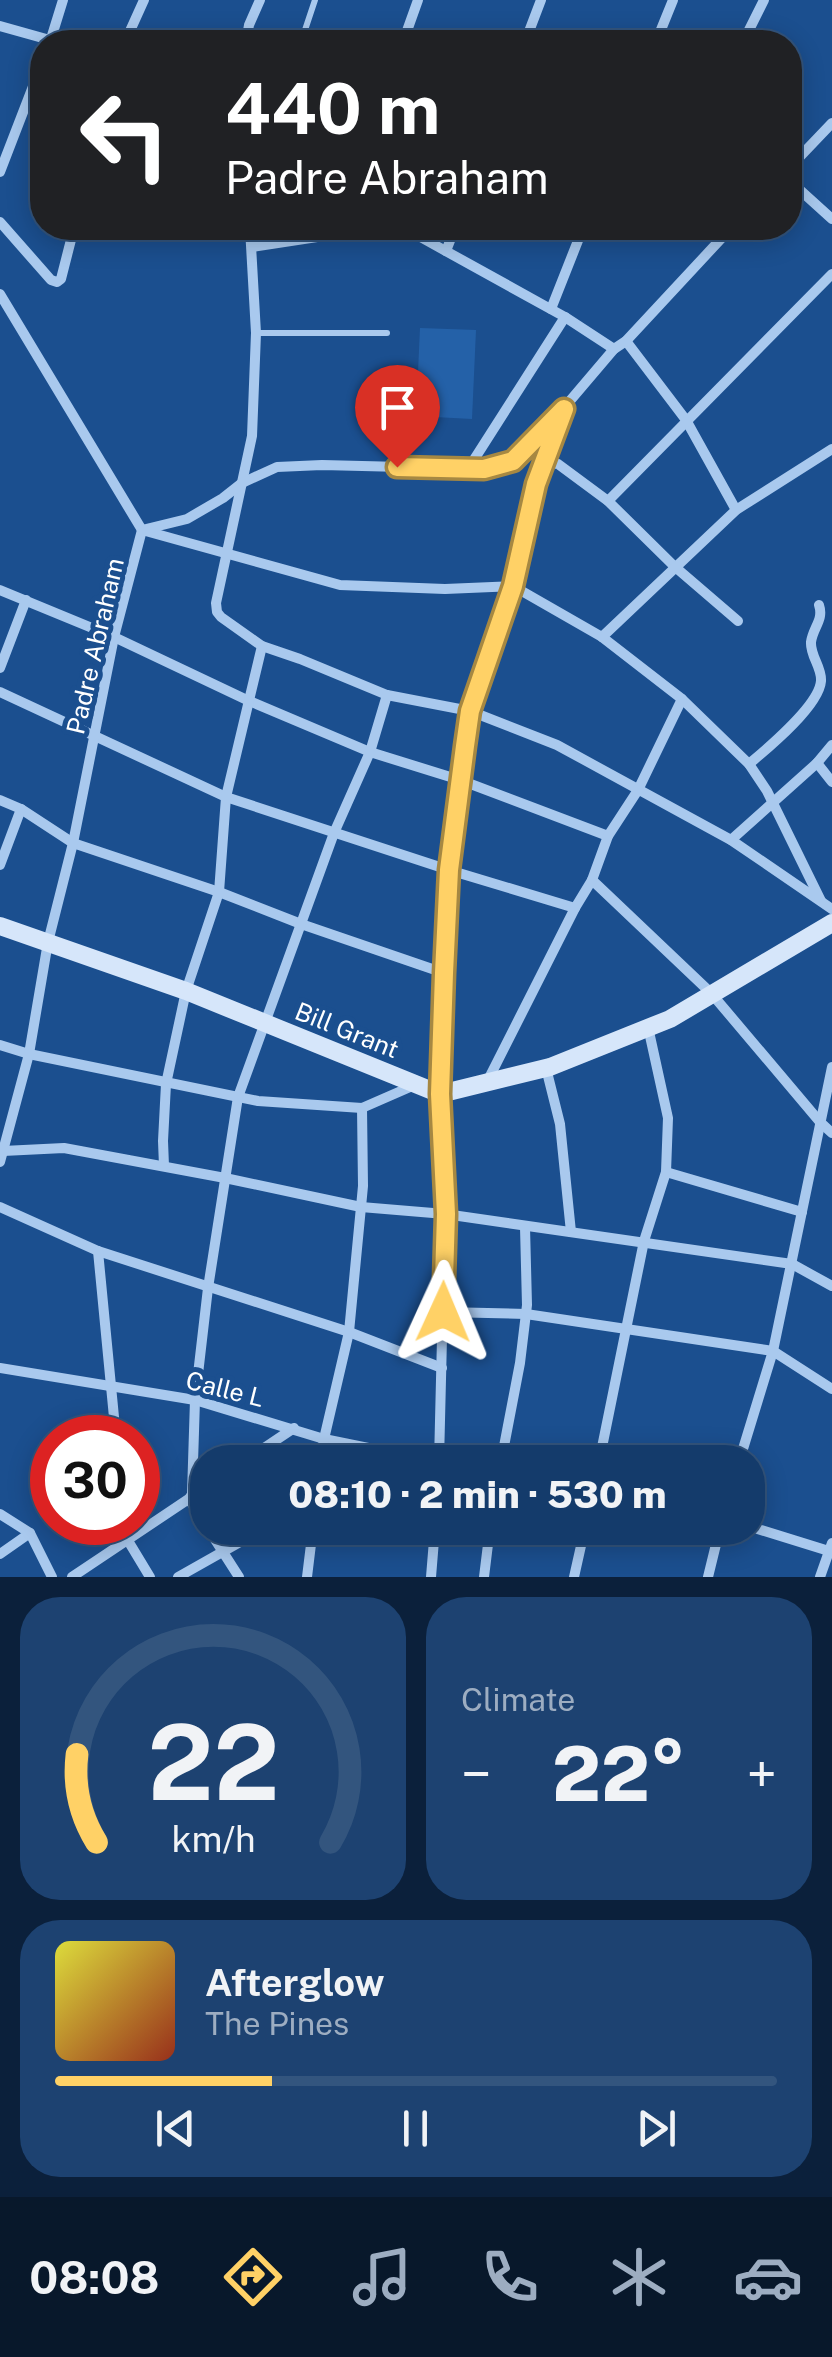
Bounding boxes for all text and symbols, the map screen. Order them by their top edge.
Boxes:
text: 440 m [225,67,440,150]
icon: left [60,70,190,200]
text: Padre Abraham [225,151,549,204]
pin [355,365,440,468]
icon: arrive [370,380,425,435]
street label: Padre Abraham [60,555,130,737]
street label: Bill Grant [291,996,403,1064]
position arrow [391,1260,495,1364]
street label: Calle L [183,1365,267,1413]
speed limit sign: 30 [30,1415,160,1545]
text: 08:10 · 2 min · 530 m [288,1472,667,1517]
text: Climate [461,1681,575,1718]
text: 22 [147,1701,279,1823]
text: 22° [552,1730,686,1818]
text: − [461,1742,492,1806]
text: + [747,1742,777,1806]
text: km/h [171,1818,255,1860]
text: Afterglow [205,1960,385,2005]
text: The Pines [205,2005,349,2042]
icon: previous [148,2101,203,2156]
icon: pause [388,2101,443,2156]
icon: next [629,2101,684,2156]
icon: directions [218,2242,288,2312]
icon: music [347,2242,417,2312]
icon: phone [475,2242,545,2312]
icon: climate [604,2242,674,2312]
icon: car [733,2242,803,2312]
text: 08:08 [29,2251,160,2304]

